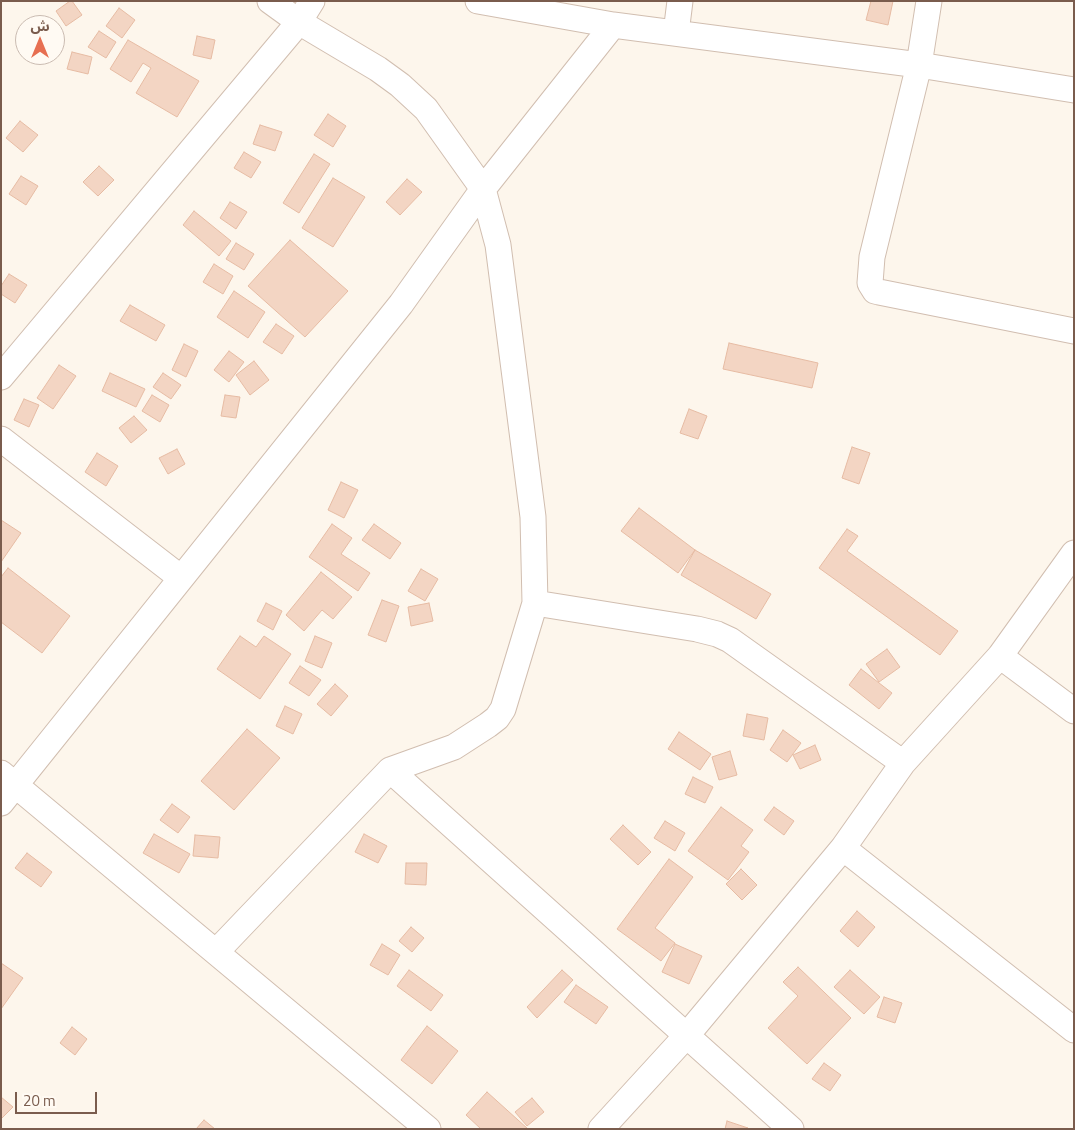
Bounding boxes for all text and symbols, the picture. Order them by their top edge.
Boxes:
north arrow [15,15,65,65]
text: ش [30,15,50,36]
scale bar [18,1082,100,1114]
text: 20 m [23,1089,56,1112]

